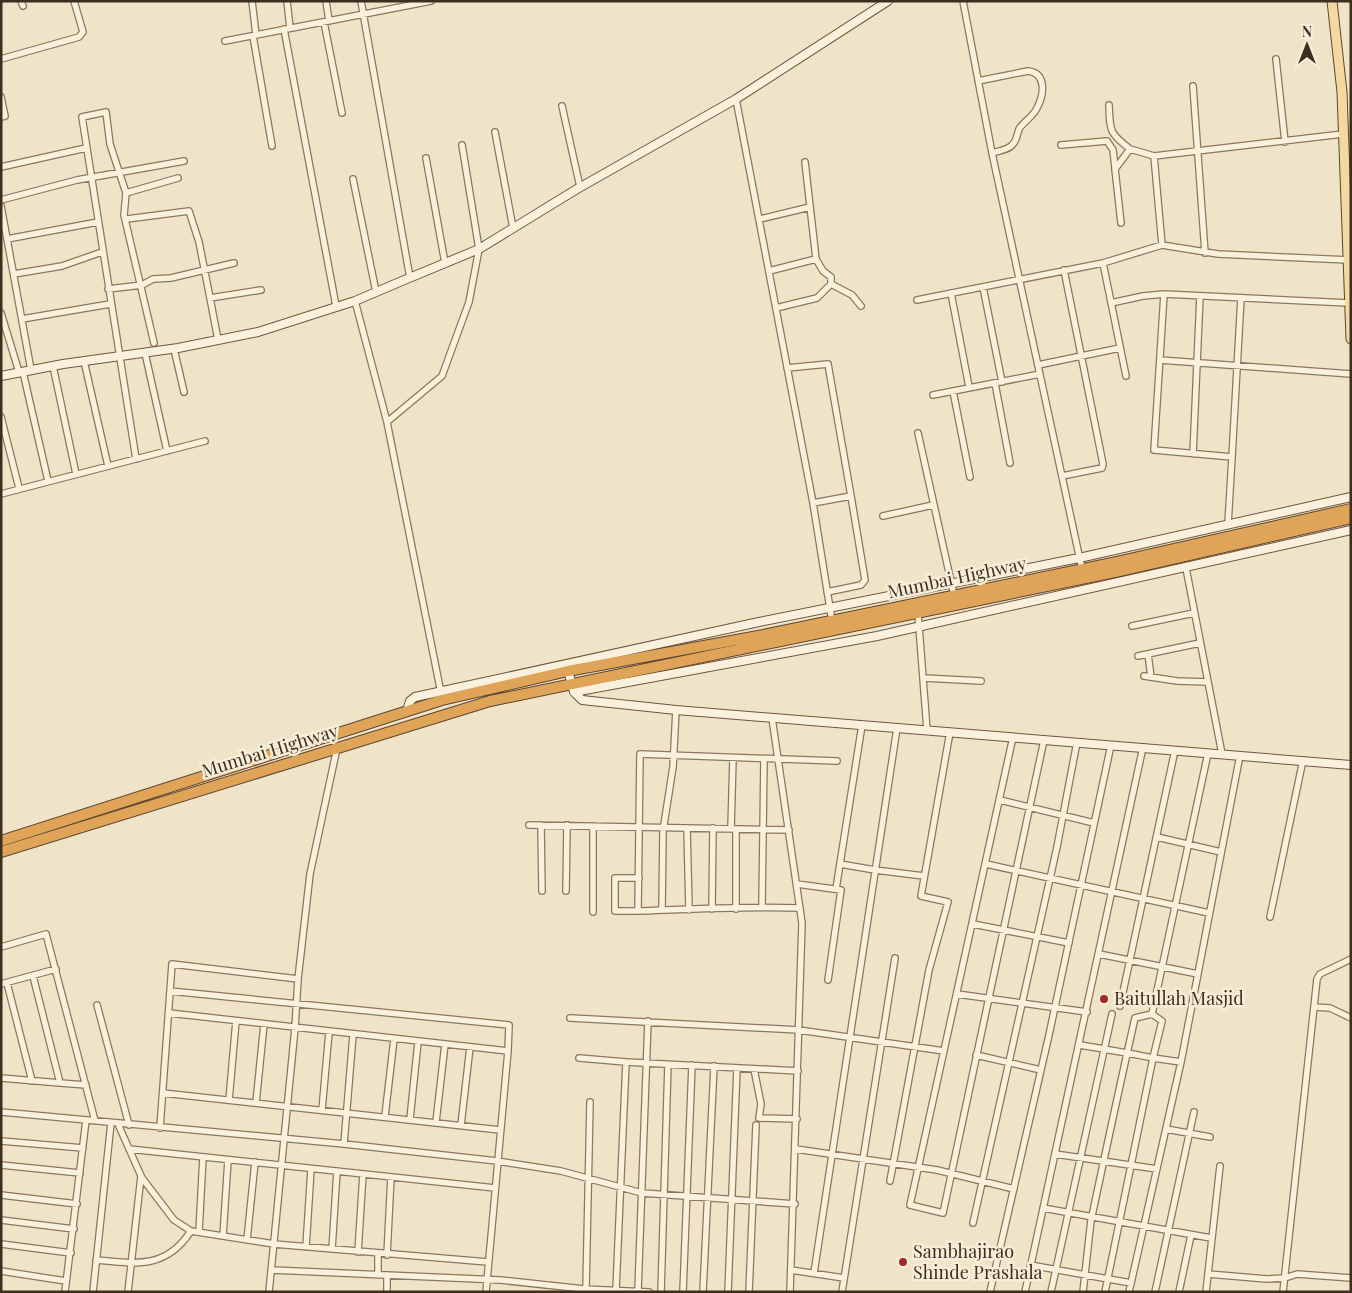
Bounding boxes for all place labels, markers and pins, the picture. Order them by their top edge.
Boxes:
place label: Baitullah Masjid [1114,986,1244,1010]
marker: Baitullah Masjid [1098,993,1110,1005]
place label: Sambhajirao Shinde Prashala [913,1239,1043,1284]
marker: Sambhajirao Shinde Prashala [897,1256,909,1268]

